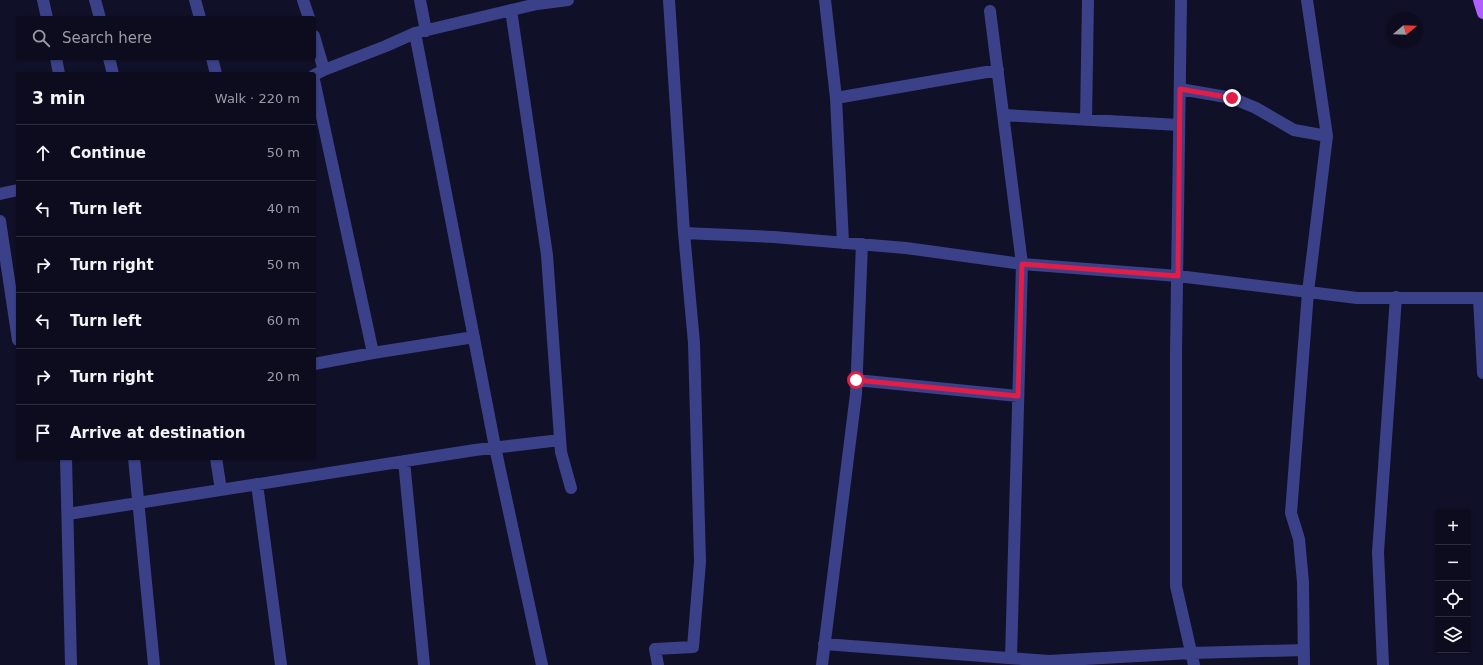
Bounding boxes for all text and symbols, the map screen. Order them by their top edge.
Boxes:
north arrow [1387,12,1423,48]
search box [16,16,316,60]
icon: search [30,27,52,49]
text: Search here [62,29,152,47]
text: 3 min [32,88,85,108]
route end [1223,89,1241,107]
text: Walk · 220 m [215,91,300,106]
icon: ahead [32,142,54,164]
text: Continue [70,144,146,162]
text: 50 m [267,145,300,160]
icon: left [32,198,54,220]
text: Turn left [70,200,142,218]
text: 40 m [267,201,300,216]
icon: right [32,254,54,276]
text: Turn right [70,256,154,274]
text: 50 m [267,257,300,272]
icon: left [32,310,54,332]
text: Turn left [70,312,142,330]
text: 60 m [267,313,300,328]
icon: right [32,366,54,388]
text: Turn right [70,368,154,386]
text: 20 m [267,369,300,384]
route start [847,371,865,389]
icon: arrive [32,422,54,444]
text: Arrive at destination [70,424,245,442]
map controls [1435,509,1471,653]
button: + [1435,509,1471,545]
button: − [1435,545,1471,581]
button: locate [1435,581,1471,617]
button: layers [1435,617,1471,653]

